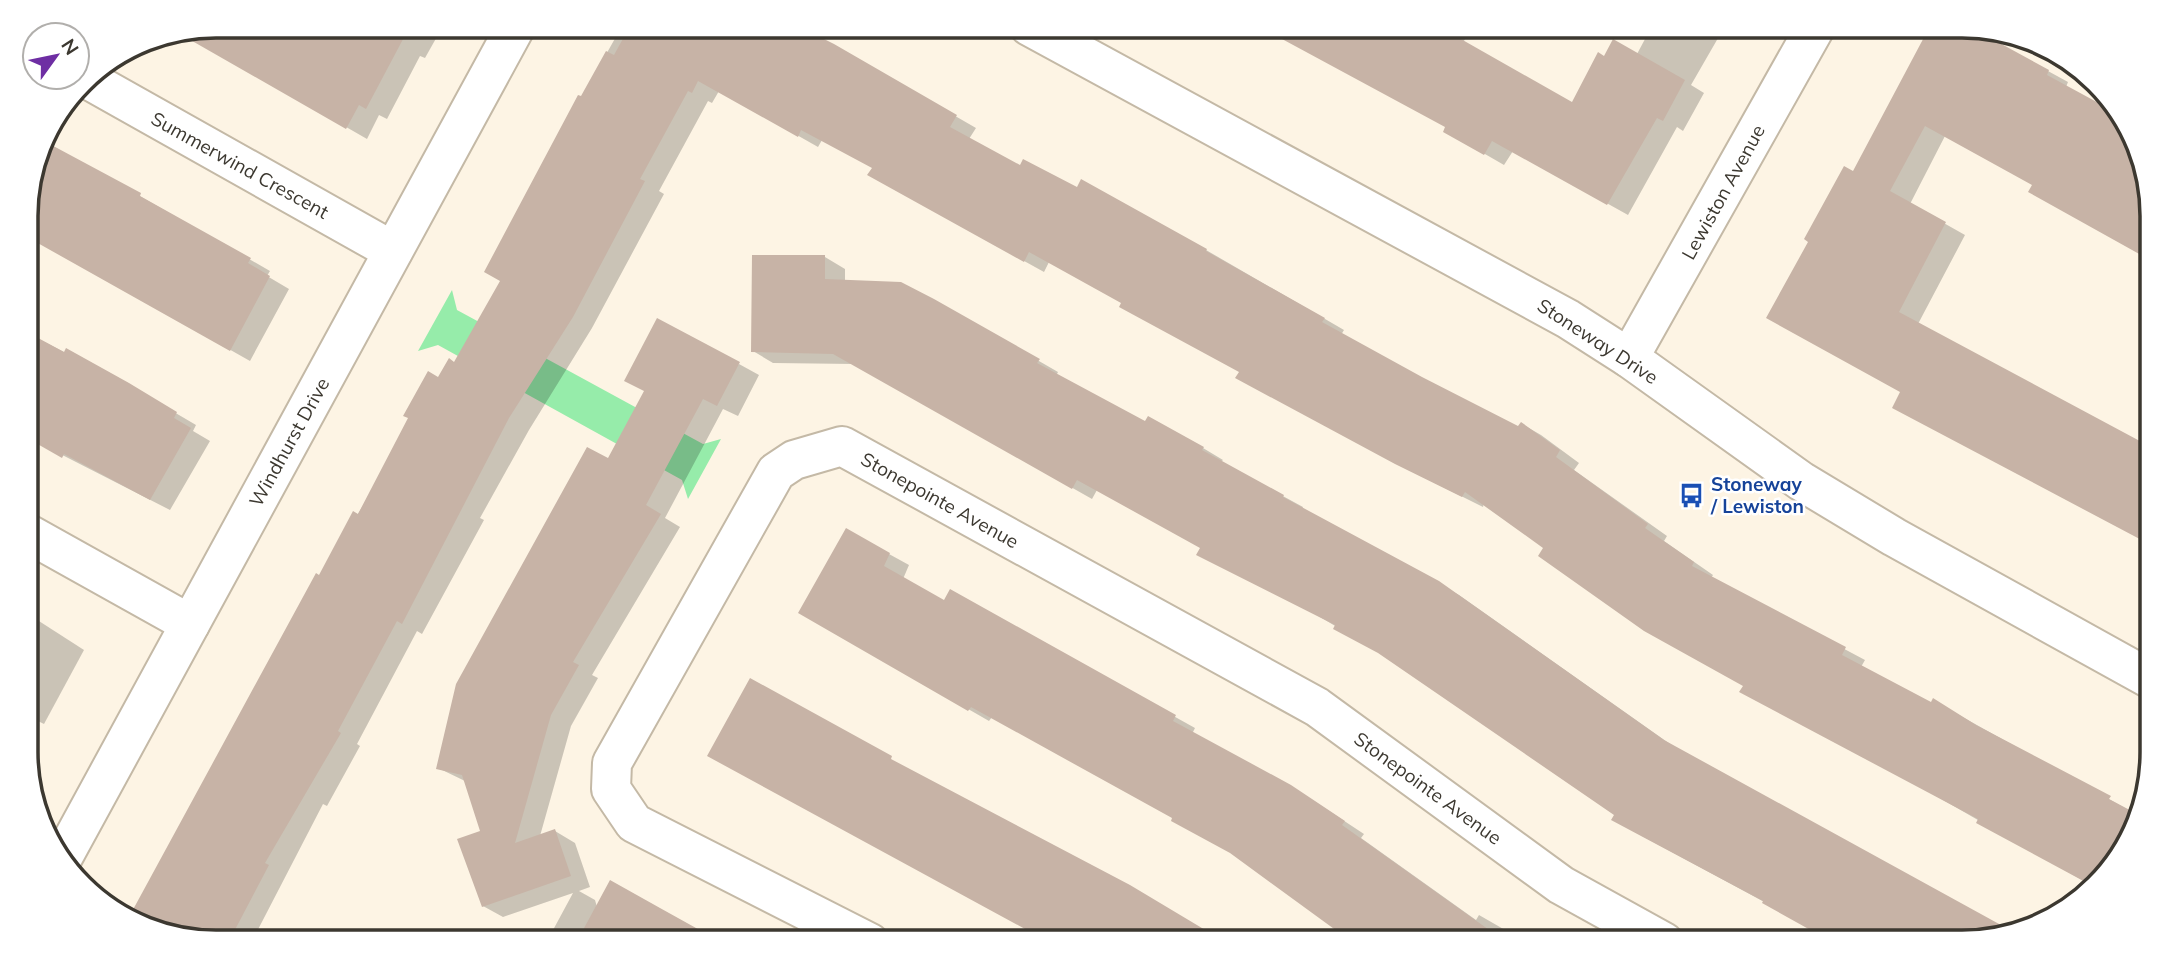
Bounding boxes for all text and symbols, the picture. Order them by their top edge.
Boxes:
north arrow [21,21,91,91]
text: N [56,34,84,59]
street label: Summerwind Crescent [147,106,333,224]
street label: Lewiston Avenue [1676,120,1770,264]
street label: Stoneway Drive [1533,293,1663,389]
street label: Windhurst Drive [244,373,334,511]
street label: Stonepointe Avenue [857,447,1023,553]
place label: Stoneway / Lewiston [1710,472,1804,518]
bus stop icon: Stoneway / Lewiston [1677,481,1705,509]
street label: Stonepointe Avenue [1350,726,1506,850]

